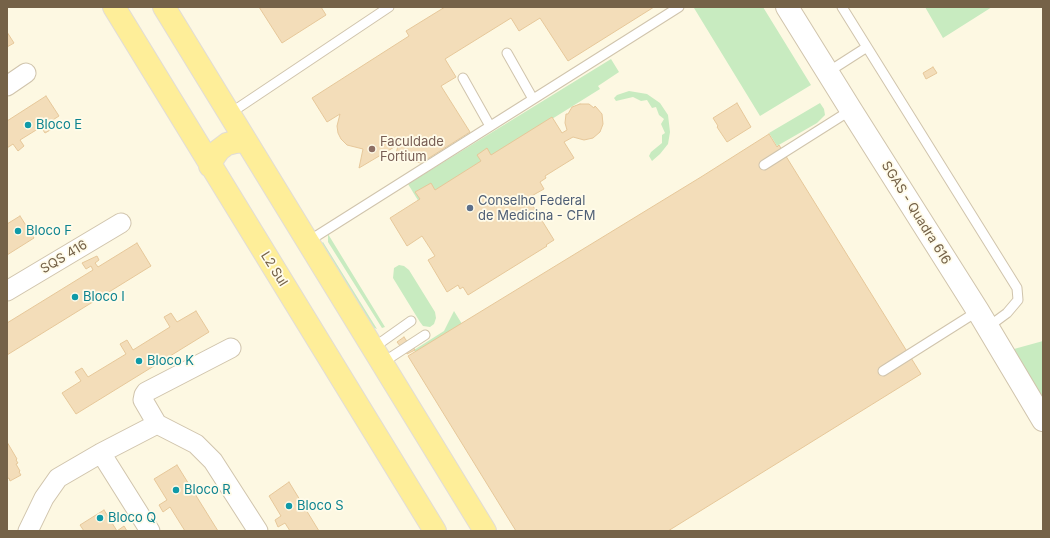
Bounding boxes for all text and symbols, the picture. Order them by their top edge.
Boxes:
place label: Bloco E [36,117,82,133]
marker: Bloco E [23,120,33,130]
place label: Faculdade Fortium [380,134,444,165]
marker: Faculdade Fortium [367,144,377,154]
street label: SGAS - Quadra 616 [878,159,954,267]
place label: Conselho Federal de Medicina - CFM [478,193,595,224]
marker: Conselho Federal de Medicina - CFM [465,203,475,213]
place label: Bloco F [26,223,72,239]
marker: Bloco F [13,226,23,236]
street label: SQS 416 [38,237,90,277]
street label: L2 Sul [257,249,291,289]
place label: Bloco I [83,289,125,305]
marker: Bloco I [70,292,80,302]
place label: Bloco K [147,353,194,369]
marker: Bloco K [134,356,144,366]
place label: Bloco R [184,482,231,498]
marker: Bloco R [171,485,181,495]
place label: Bloco S [297,498,344,514]
marker: Bloco S [284,501,294,511]
place label: Bloco Q [108,510,156,526]
marker: Bloco Q [95,513,105,523]

